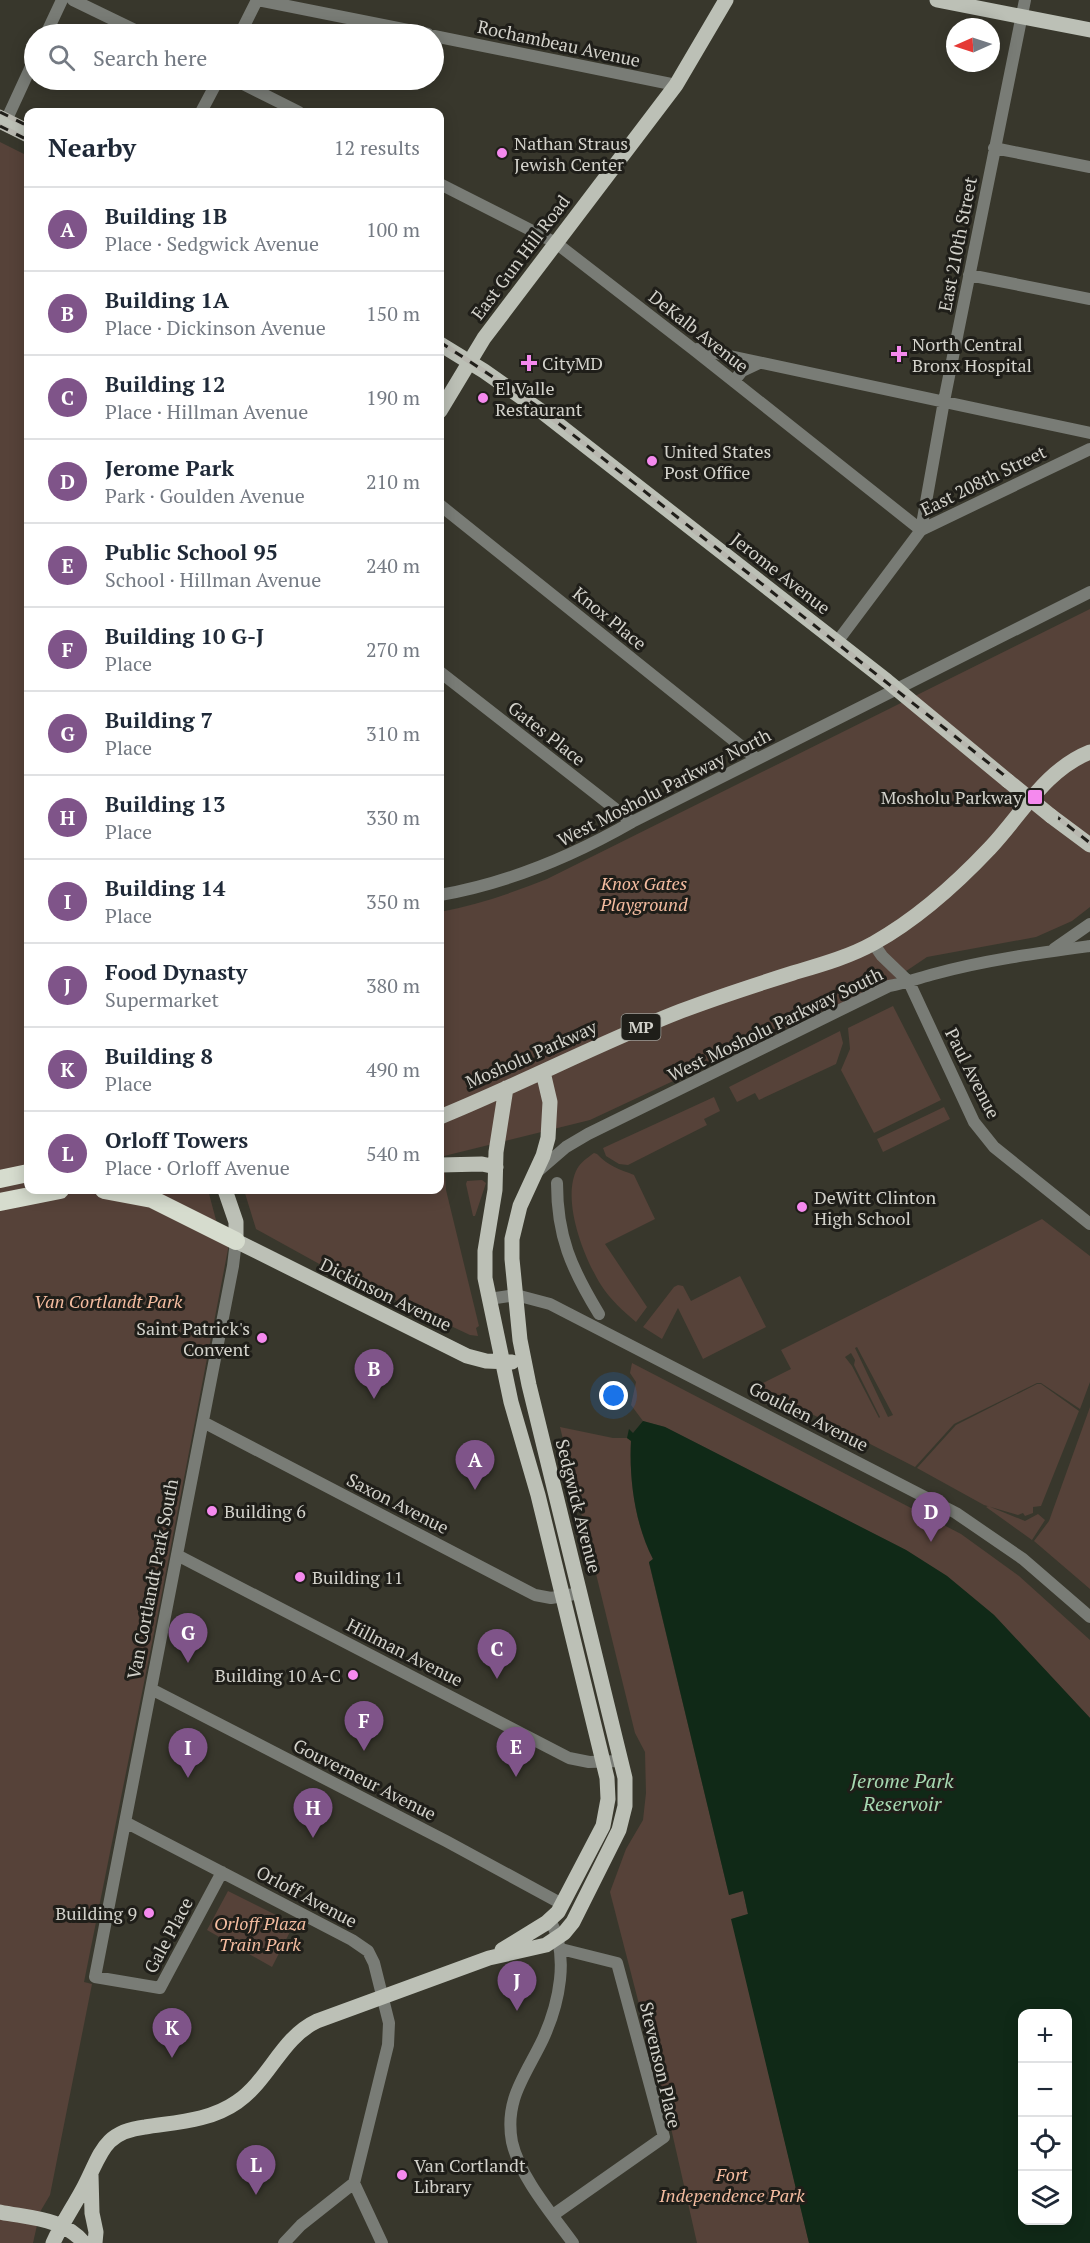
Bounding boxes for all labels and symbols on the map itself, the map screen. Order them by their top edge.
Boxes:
street label: Rochambeau Avenue [475,14,643,72]
north arrow [946,18,1000,72]
place label: Nathan Straus Jewish Center [514,131,628,176]
marker: Nathan Straus Jewish Center [495,146,509,160]
street label: East 210th Street [932,174,982,313]
street label: East Gun Hill Road [465,190,575,324]
street label: DeKalb Avenue [644,284,754,378]
place label: North Central Bronx Hospital [912,332,1032,377]
marker: North Central Bronx Hospital [890,345,908,363]
place label: CityMD [542,351,603,375]
marker: CityMD [520,354,538,372]
place label: El Valle Restaurant [495,376,583,421]
marker: El Valle Restaurant [476,391,490,405]
place label: United States Post Office [664,439,771,484]
street label: East 208th Street [916,439,1050,521]
marker: United States Post Office [645,454,659,468]
street label: Jerome Avenue [726,527,836,619]
street label: Knox Place [568,581,652,655]
street label: Gates Place [503,695,591,771]
street label: West Mosholu Parkway North [553,722,775,851]
place label: Mosholu Parkway [881,785,1023,809]
marker: Mosholu Parkway [1026,788,1044,806]
park label: Knox Gates Playground [599,871,688,916]
street label: West Mosholu Parkway South [664,961,887,1087]
street label: Mosholu Parkway [462,1014,601,1094]
road number: MP [622,1014,660,1040]
street label: Paul Avenue [940,1024,1006,1122]
place label: DeWitt Clinton High School [814,1185,936,1230]
marker: DeWitt Clinton High School [795,1200,809,1214]
street label: Dickinson Avenue [316,1252,456,1336]
park label: Van Cortlandt Park [34,1289,183,1313]
place label: Saint Patrick's Convent [136,1316,250,1361]
marker: Saint Patrick's Convent [255,1331,269,1345]
pin: B [354,1350,394,1399]
street label: Goulden Avenue [745,1376,873,1456]
your location [599,1381,628,1410]
street label: Sedgwick Avenue [551,1436,607,1576]
pin: A [456,1440,494,1490]
street label: Saxon Avenue [343,1467,453,1539]
street label: Van Cortlandt Park South [121,1476,183,1681]
pin: D [912,1492,950,1542]
place label: Building 6 [224,1499,306,1523]
marker: Building 6 [205,1504,219,1518]
place label: Building 11 [312,1565,403,1589]
marker: Building 11 [293,1570,307,1584]
street label: Hillman Avenue [343,1612,467,1692]
pin: G [168,1614,207,1663]
pin: C [478,1630,516,1679]
place label: Building 10 A-C [215,1663,341,1687]
marker: Building 10 A-C [346,1668,360,1682]
pin: F [344,1702,384,1751]
pin: I [168,1728,207,1778]
pin: E [496,1728,536,1777]
street label: Gouverneur Avenue [289,1733,441,1825]
water label: Jerome Park Reservoir [850,1767,954,1817]
pin: H [294,1788,332,1838]
street label: Orloff Avenue [252,1859,362,1933]
street label: Gale Place [138,1893,198,1977]
place label: Building 9 [55,1901,137,1925]
marker: Building 9 [142,1906,156,1920]
park label: Orloff Plaza Train Park [214,1911,306,1956]
pin: J [498,1962,536,2011]
street label: Stevenson Place [635,2000,687,2130]
pin: K [152,2008,192,2058]
pin: L [236,2146,276,2195]
place label: Van Cortlandt Library [414,2153,526,2198]
park label: Fort Independence Park [658,2162,805,2207]
marker: Van Cortlandt Library [395,2168,409,2182]

